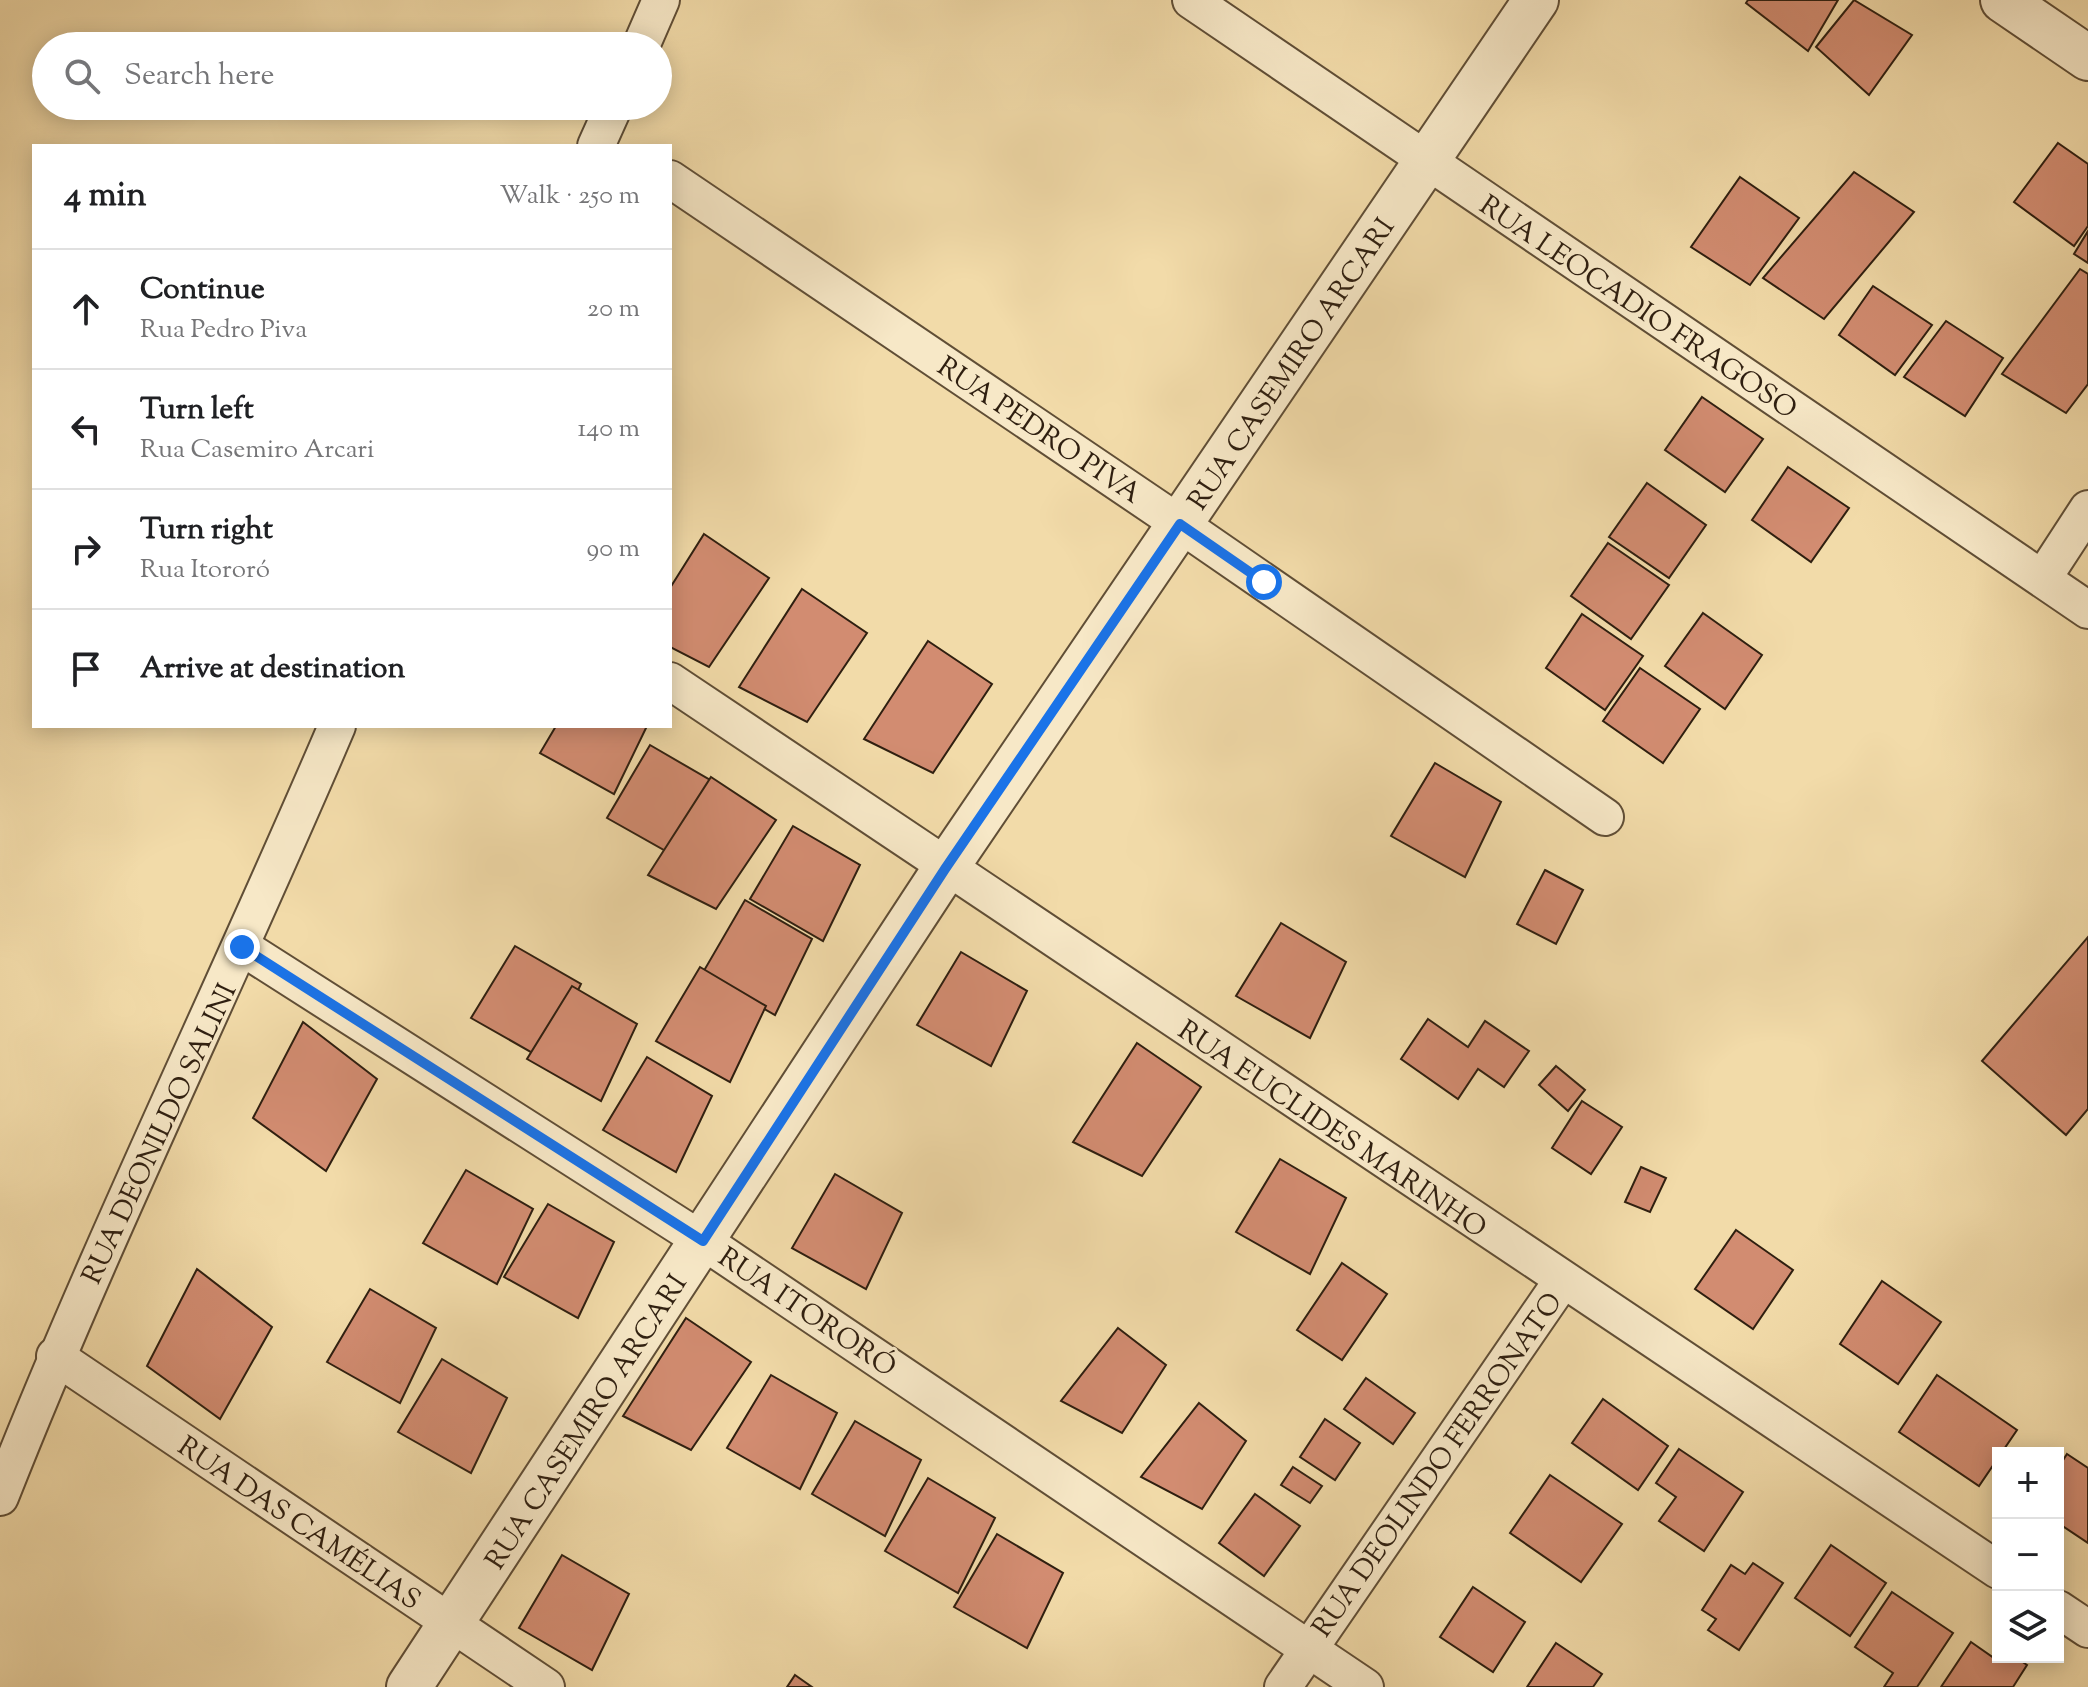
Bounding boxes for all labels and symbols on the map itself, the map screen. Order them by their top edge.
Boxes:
street label: RUA LEOCADIO FRAGOSO [1470,187,1804,430]
street label: RUA CASEMIRO ARCARI [1179,210,1406,519]
street label: RUA PEDRO PIVA [928,348,1149,515]
route start [1246,564,1282,600]
route end [224,929,260,965]
street label: RUA DEONILDO SALINI [73,977,248,1291]
street label: RUA EUCLIDES MARINHO [1169,1012,1494,1249]
street label: RUA ITORORÓ [709,1239,903,1388]
street label: RUA CASEMIRO ARCARI [477,1267,698,1578]
street label: RUA DEOLINDO FERRONATO [1304,1285,1573,1646]
street label: RUA DAS CAMÉLIAS [169,1428,428,1621]

